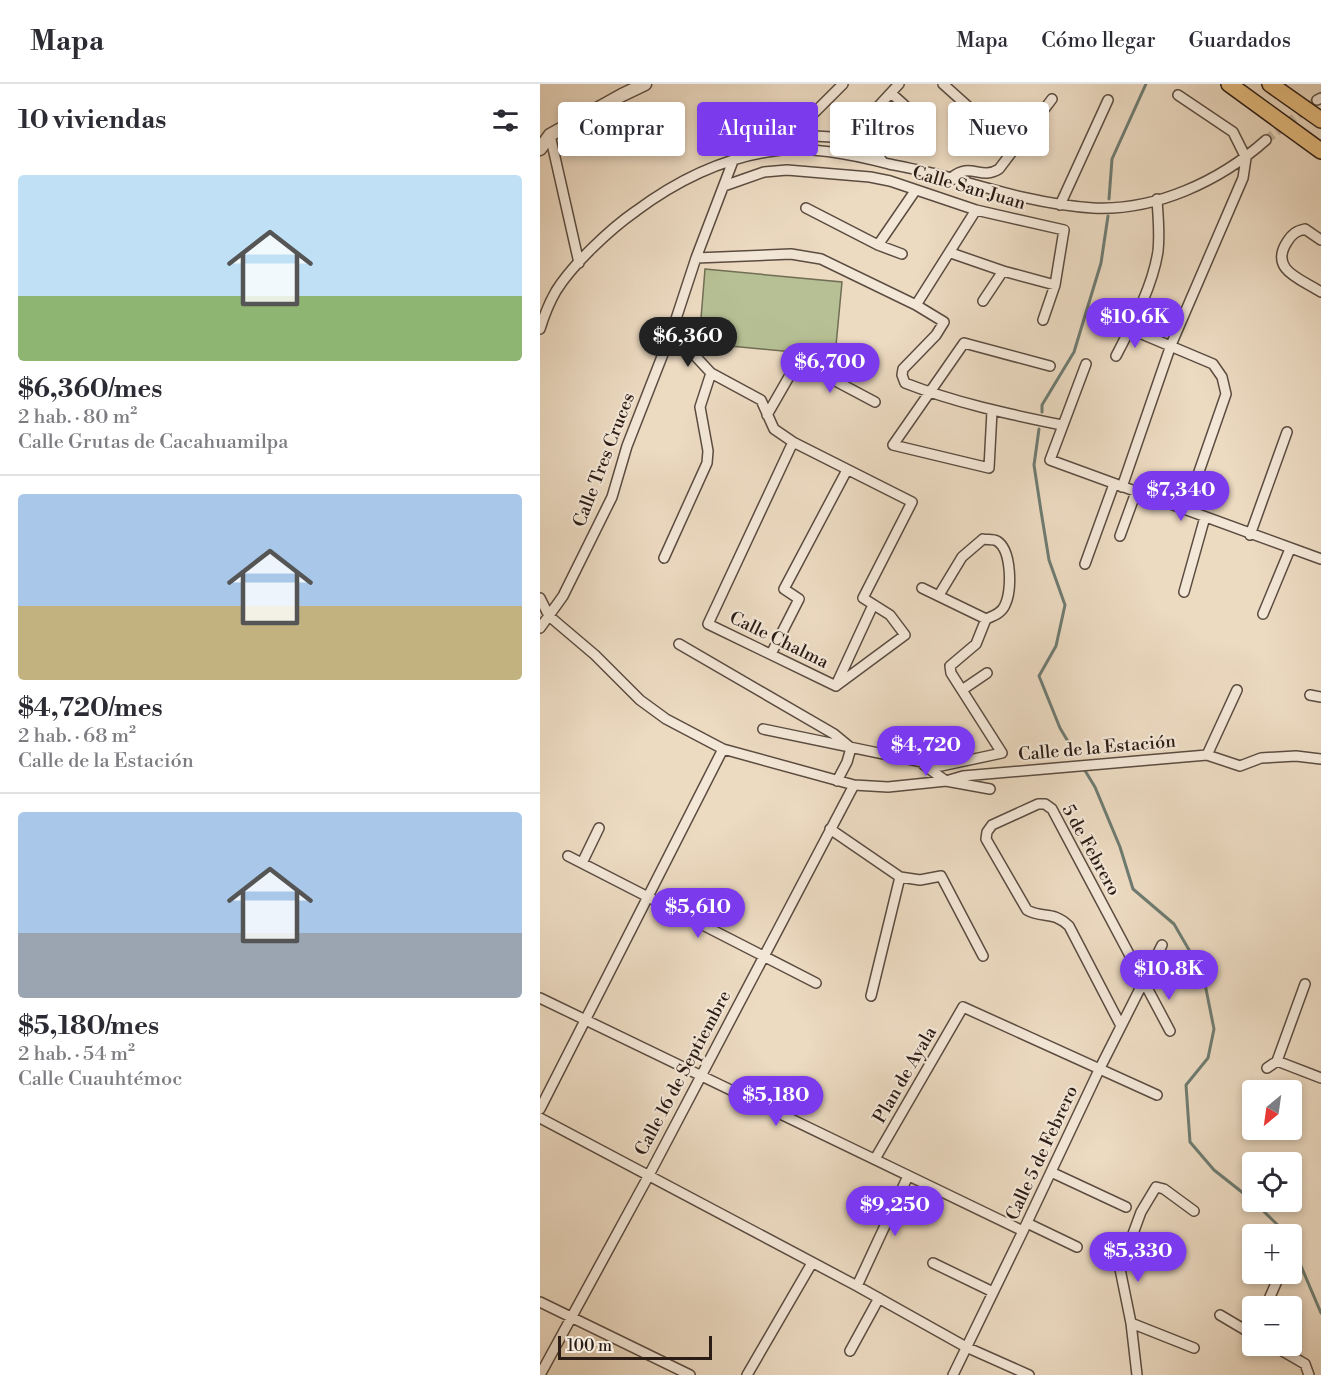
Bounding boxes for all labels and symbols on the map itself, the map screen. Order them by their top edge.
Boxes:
street label: Calle San Juan [910,161,1028,215]
pin: $10.6K [1086,298,1184,349]
pin: $6,360 [639,317,737,368]
pin: $6,700 [781,343,879,394]
street label: Calle Tres Cruces [568,389,640,530]
pin: $7,340 [1132,471,1230,522]
street label: Calle Chalma [726,606,833,674]
pin: $4,720 [877,726,975,777]
street label: Calle de la Estación [1017,730,1177,766]
street label: 5 de Febrero [1056,800,1126,900]
pin: $5,610 [649,888,747,939]
pin: $10.8K [1120,950,1218,1001]
street label: Calle 16 de Septiembre [630,987,736,1159]
street label: Plan de Ayala [868,1022,942,1127]
pin: $5,180 [727,1076,825,1127]
north arrow [1242,1080,1302,1140]
street label: Calle 5 de Febrero [1001,1082,1083,1224]
pin: $9,250 [846,1186,944,1237]
pin: $5,330 [1089,1232,1187,1283]
scale bar [558,1333,712,1360]

